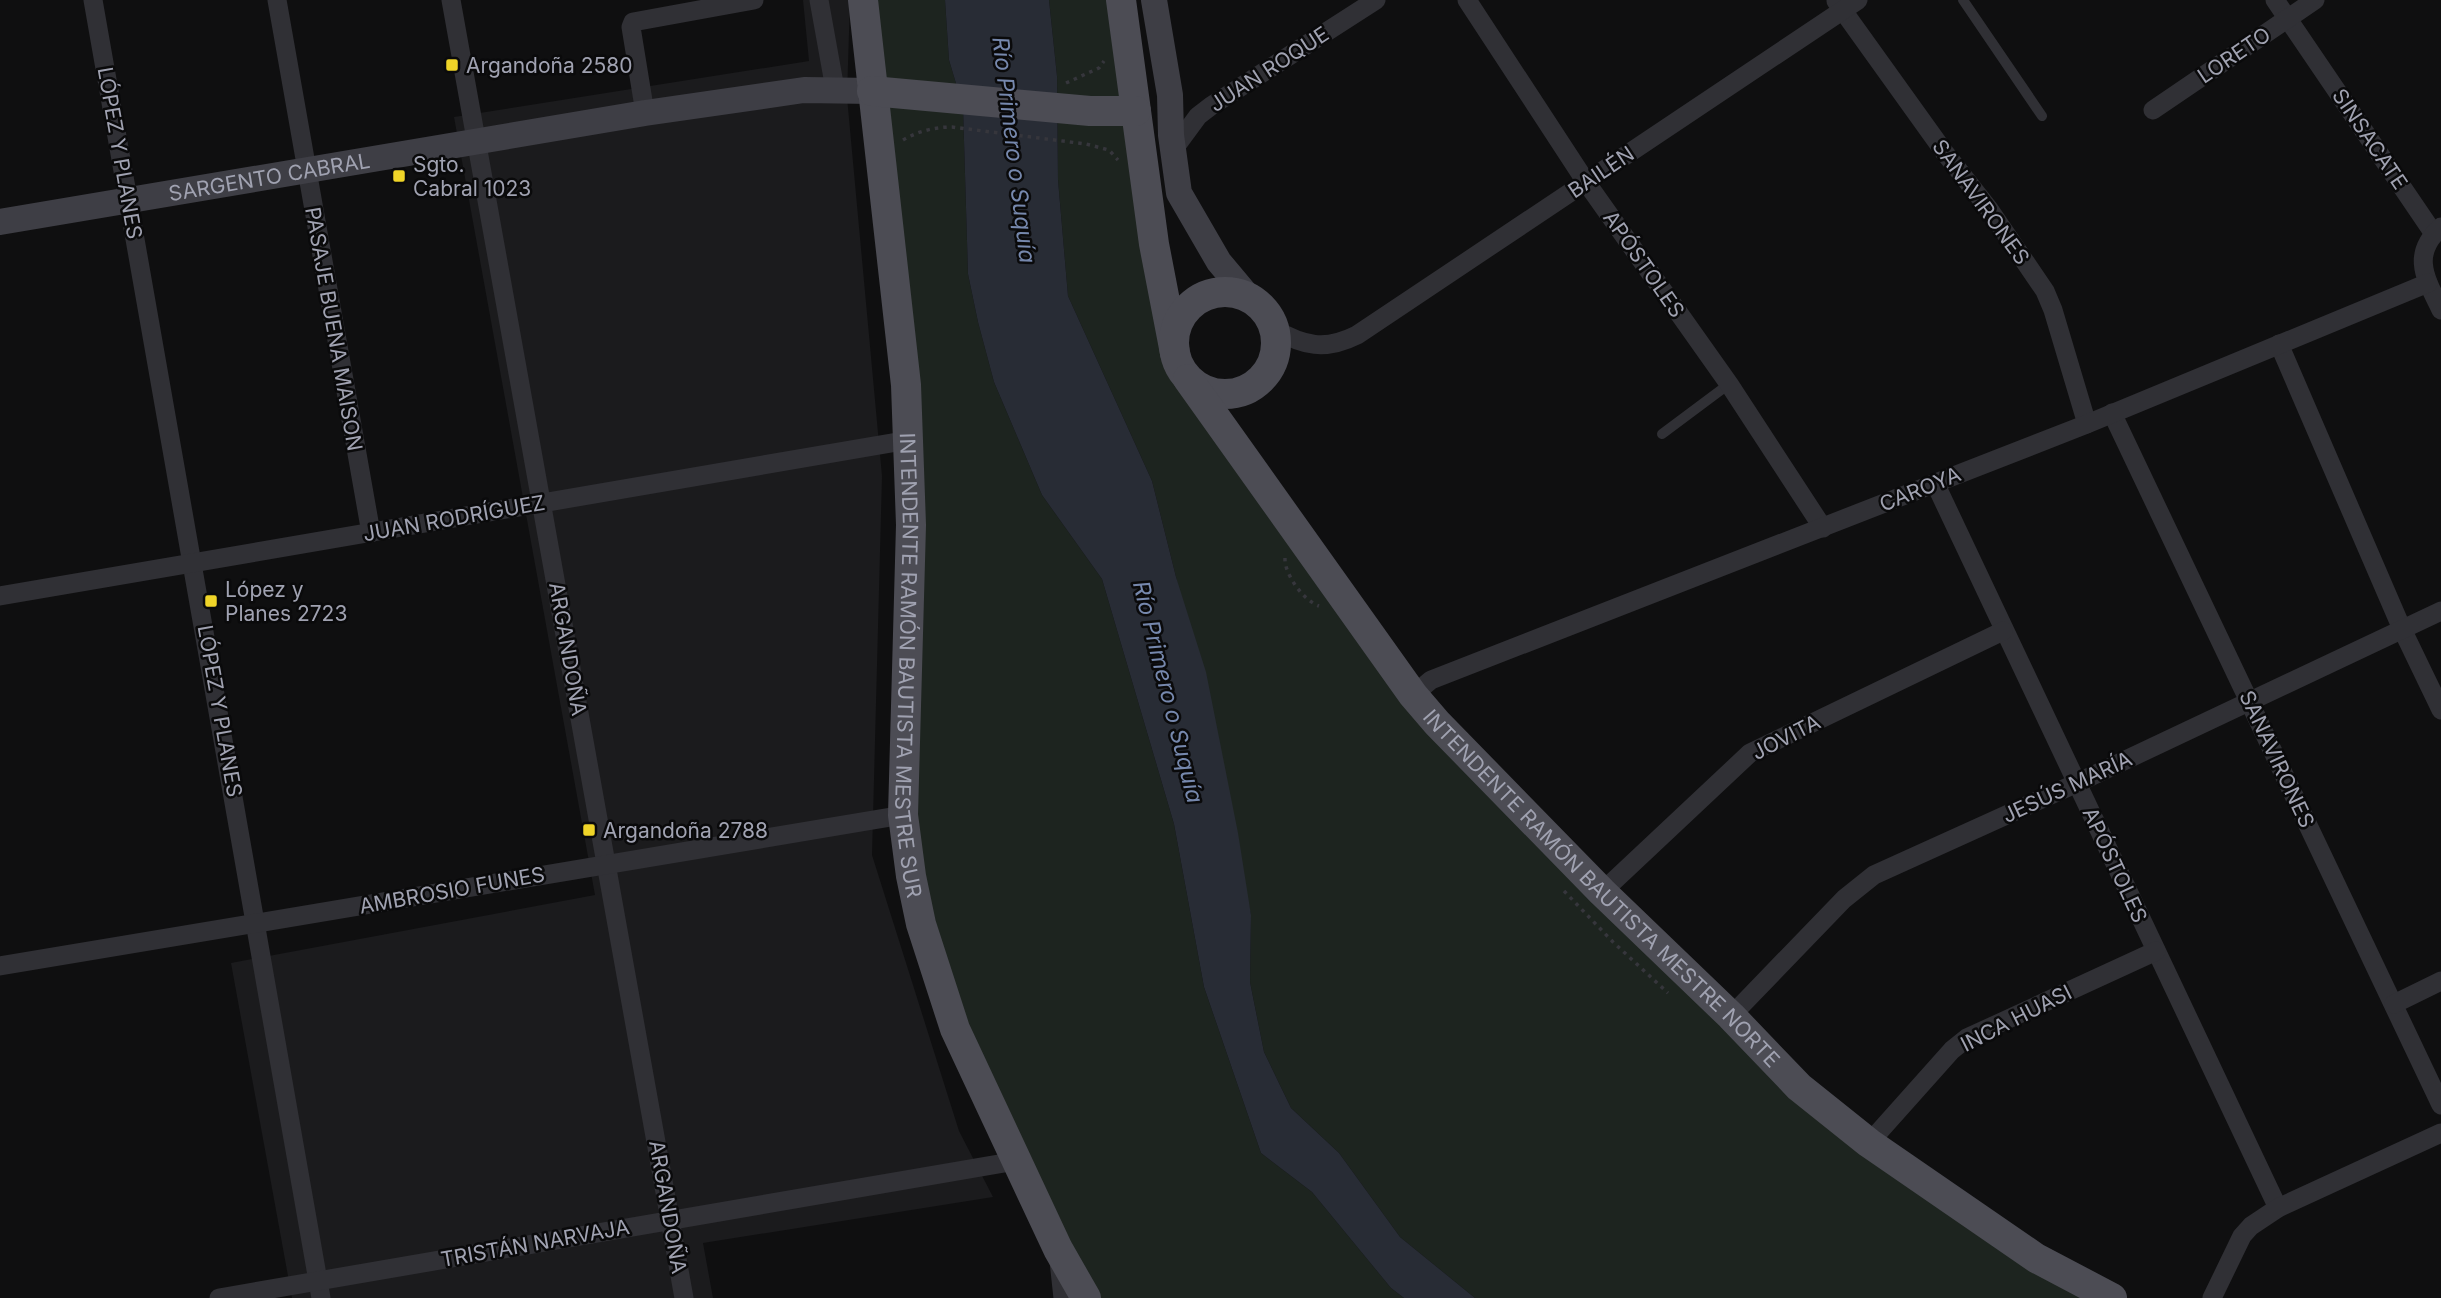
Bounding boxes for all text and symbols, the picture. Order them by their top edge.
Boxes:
street label: JUAN ROQUE [1205,21,1333,117]
street label: LORETO [2193,22,2275,88]
water label: Río Primero o Suquía [986,35,1042,265]
place label: Argandoña 2580 [466,53,633,78]
marker: Argandoña 2580 [444,57,460,73]
street label: LÓPEZ Y PLANES [93,65,148,241]
street label: SINSACATE [2327,84,2413,194]
street label: SANAVIRONES [1927,135,2035,269]
street label: BAILÉN [1563,140,1639,203]
street label: SARGENTO CABRAL [167,147,372,206]
place label: Sgto. Cabral 1023 [413,152,531,201]
marker: Sgto. Cabral 1023 [391,168,407,184]
street label: PASAJE BUENA MAISON [300,205,368,453]
street label: APÓSTOLES [1598,205,1691,322]
street label: INTENDENTE RAMÓN BAUTISTA MESTRE SUR [890,432,928,900]
street label: CAROYA [1876,461,1964,517]
street label: JUAN RODRÍGUEZ [361,489,547,546]
place label: López y Planes 2723 [225,577,347,626]
water label: Río Primero o Suquía [1127,578,1209,806]
street label: ARGANDOÑA [544,580,593,718]
marker: López y Planes 2723 [203,593,219,609]
street label: LÓPEZ Y PLANES [193,623,248,799]
street label: SANAVIRONES [2234,686,2320,832]
street label: INTENDENTE RAMÓN BAUTISTA MESTRE NORTE [1418,704,1785,1072]
street label: JOVITA [1747,709,1825,765]
street label: JESÚS MARÍA [1998,745,2136,828]
street label: APÓSTOLES [2077,803,2154,927]
place label: Argandoña 2788 [603,818,768,843]
marker: Argandoña 2788 [581,822,597,838]
street label: AMBROSIO FUNES [357,861,547,919]
street label: INCA HUASI [1956,979,2076,1057]
street label: ARGANDOÑA [644,1138,693,1276]
street label: TRISTÁN NARVAJA [438,1213,631,1272]

